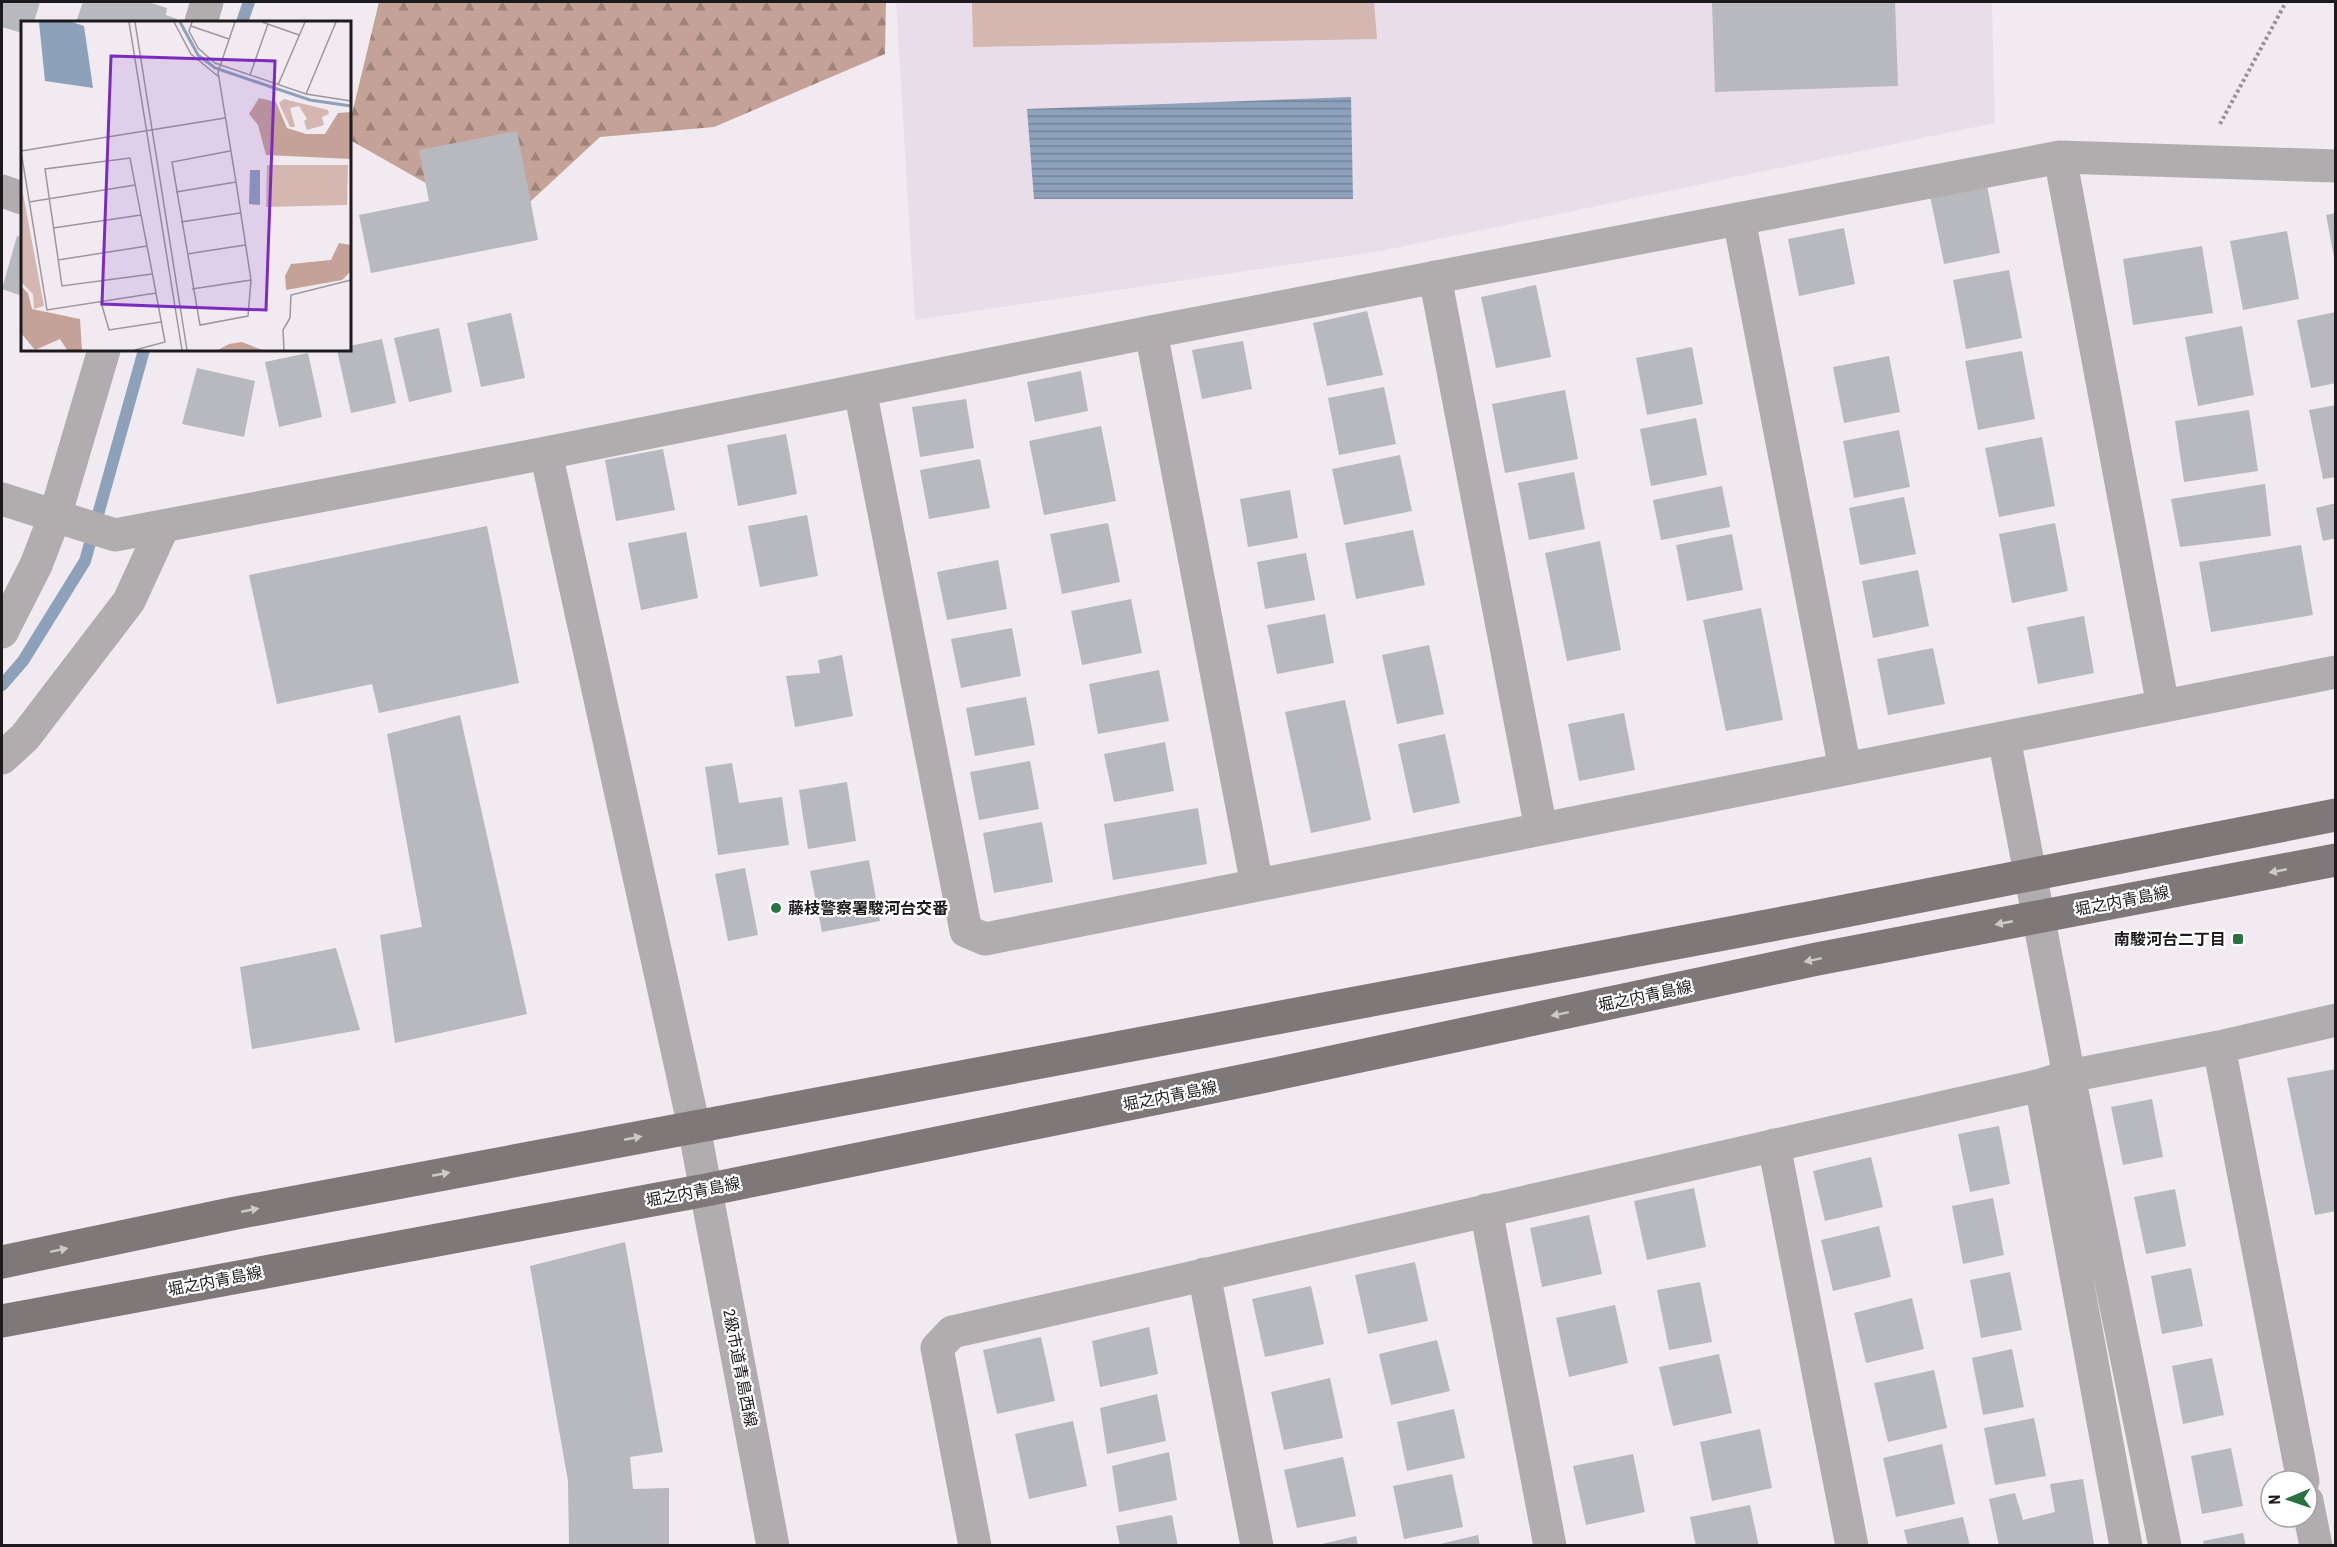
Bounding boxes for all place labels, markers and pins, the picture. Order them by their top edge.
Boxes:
place label: 藤枝警察署駿河台交番 [788,899,948,918]
marker: 藤枝警察署駿河台交番 [769,901,783,915]
place label: 南駿河台二丁目 [2114,930,2226,949]
marker: 南駿河台二丁目 [2231,932,2245,946]

